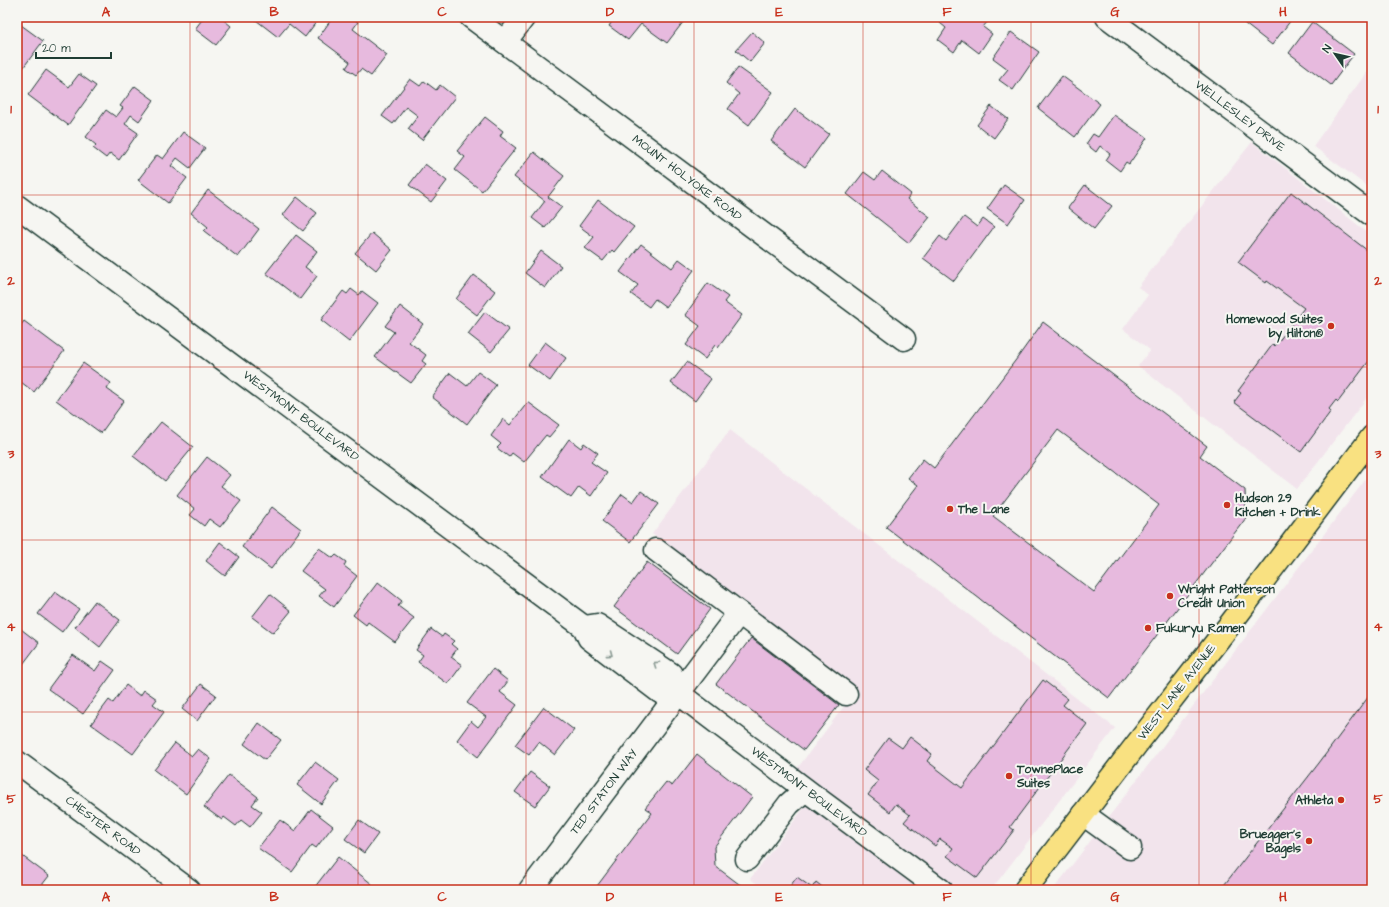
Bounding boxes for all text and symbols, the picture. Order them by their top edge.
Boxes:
text: A [102,3,111,21]
text: B [269,3,279,21]
text: C [437,3,447,21]
text: D [606,3,615,21]
text: E [775,3,783,21]
text: F [942,3,952,21]
text: G [1110,3,1120,21]
text: H [1279,3,1287,21]
scale bar [36,34,111,60]
north arrow [1315,34,1355,74]
text: 20 m [42,40,71,57]
text: N [1319,42,1335,56]
street label: WELLESLEY DRIVE [1191,76,1289,156]
text: 1 [10,100,12,118]
text: 1 [1377,100,1379,118]
street label: MOUNT HOLYOKE ROAD [628,131,746,225]
text: 2 [6,272,15,290]
text: 2 [1373,272,1382,290]
place label: Homewood Suites by Hilton® [1226,311,1323,343]
marker: Homewood Suites by Hilton® [1326,321,1336,331]
street label: WESTMONT BOULEVARD [239,367,363,466]
text: 3 [7,445,15,463]
text: 3 [1374,445,1382,463]
place label: Hudson 29 Kitchen + Drink [1235,490,1321,521]
marker: Hudson 29 Kitchen + Drink [1222,500,1232,510]
place label: The Lane [957,501,1010,518]
marker: The Lane [945,504,955,514]
place label: Wright Patterson Credit Union [1177,581,1275,612]
marker: Wright Patterson Credit Union [1165,591,1175,601]
text: 4 [7,618,16,636]
text: 4 [1374,618,1383,636]
place label: Fukuryu Ramen [1156,620,1244,638]
marker: Fukuryu Ramen [1143,623,1153,633]
street label: WEST LANE AVENUE [1134,640,1220,744]
one-way arrow [606,650,613,657]
one-way arrow [653,661,660,669]
street label: WESTMONT BOULEVARD [747,743,871,842]
street label: TED STATON WAY [566,745,642,838]
place label: TownePlace Suites [1016,761,1084,792]
marker: TownePlace Suites [1004,771,1014,781]
text: 5 [6,790,16,808]
text: 5 [1373,790,1383,808]
street label: CHESTER ROAD [62,792,144,860]
place label: Athleta [1295,792,1334,809]
marker: Athleta [1336,795,1346,805]
place label: Bruegger's Bagels [1240,826,1301,859]
marker: Bruegger's Bagels [1304,836,1314,846]
text: A [102,888,111,906]
text: B [269,888,279,906]
text: C [437,888,447,906]
text: D [606,888,615,906]
text: E [775,888,783,906]
text: F [942,888,952,906]
text: G [1110,888,1120,906]
text: H [1279,888,1287,906]

